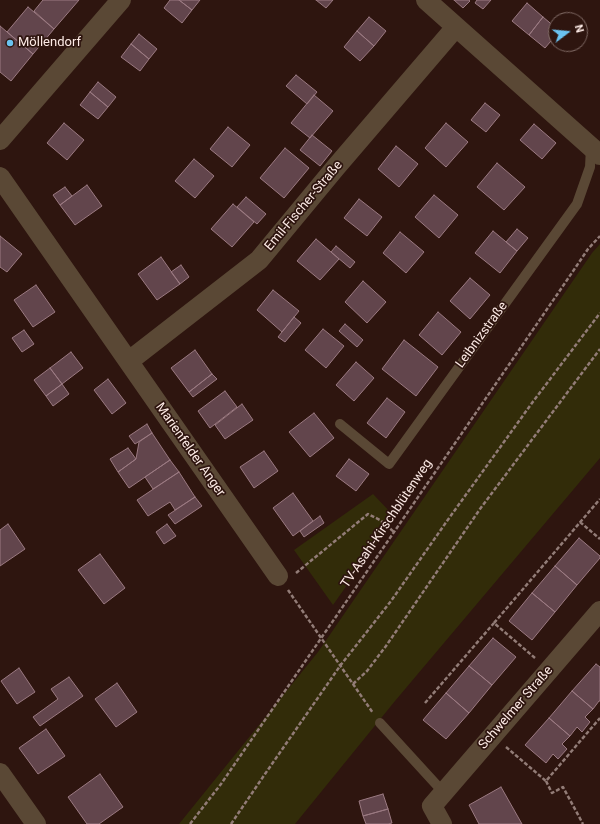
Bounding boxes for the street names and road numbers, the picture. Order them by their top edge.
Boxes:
street label: Emil-Fischer-Straße [262,158,346,254]
street label: Leibnizstraße [453,299,511,371]
street label: Marienfelder Anger [152,400,228,500]
street label: TV-Asahi-Kirschblütenweg [338,457,436,591]
street label: Schwelmer Straße [476,663,556,753]

